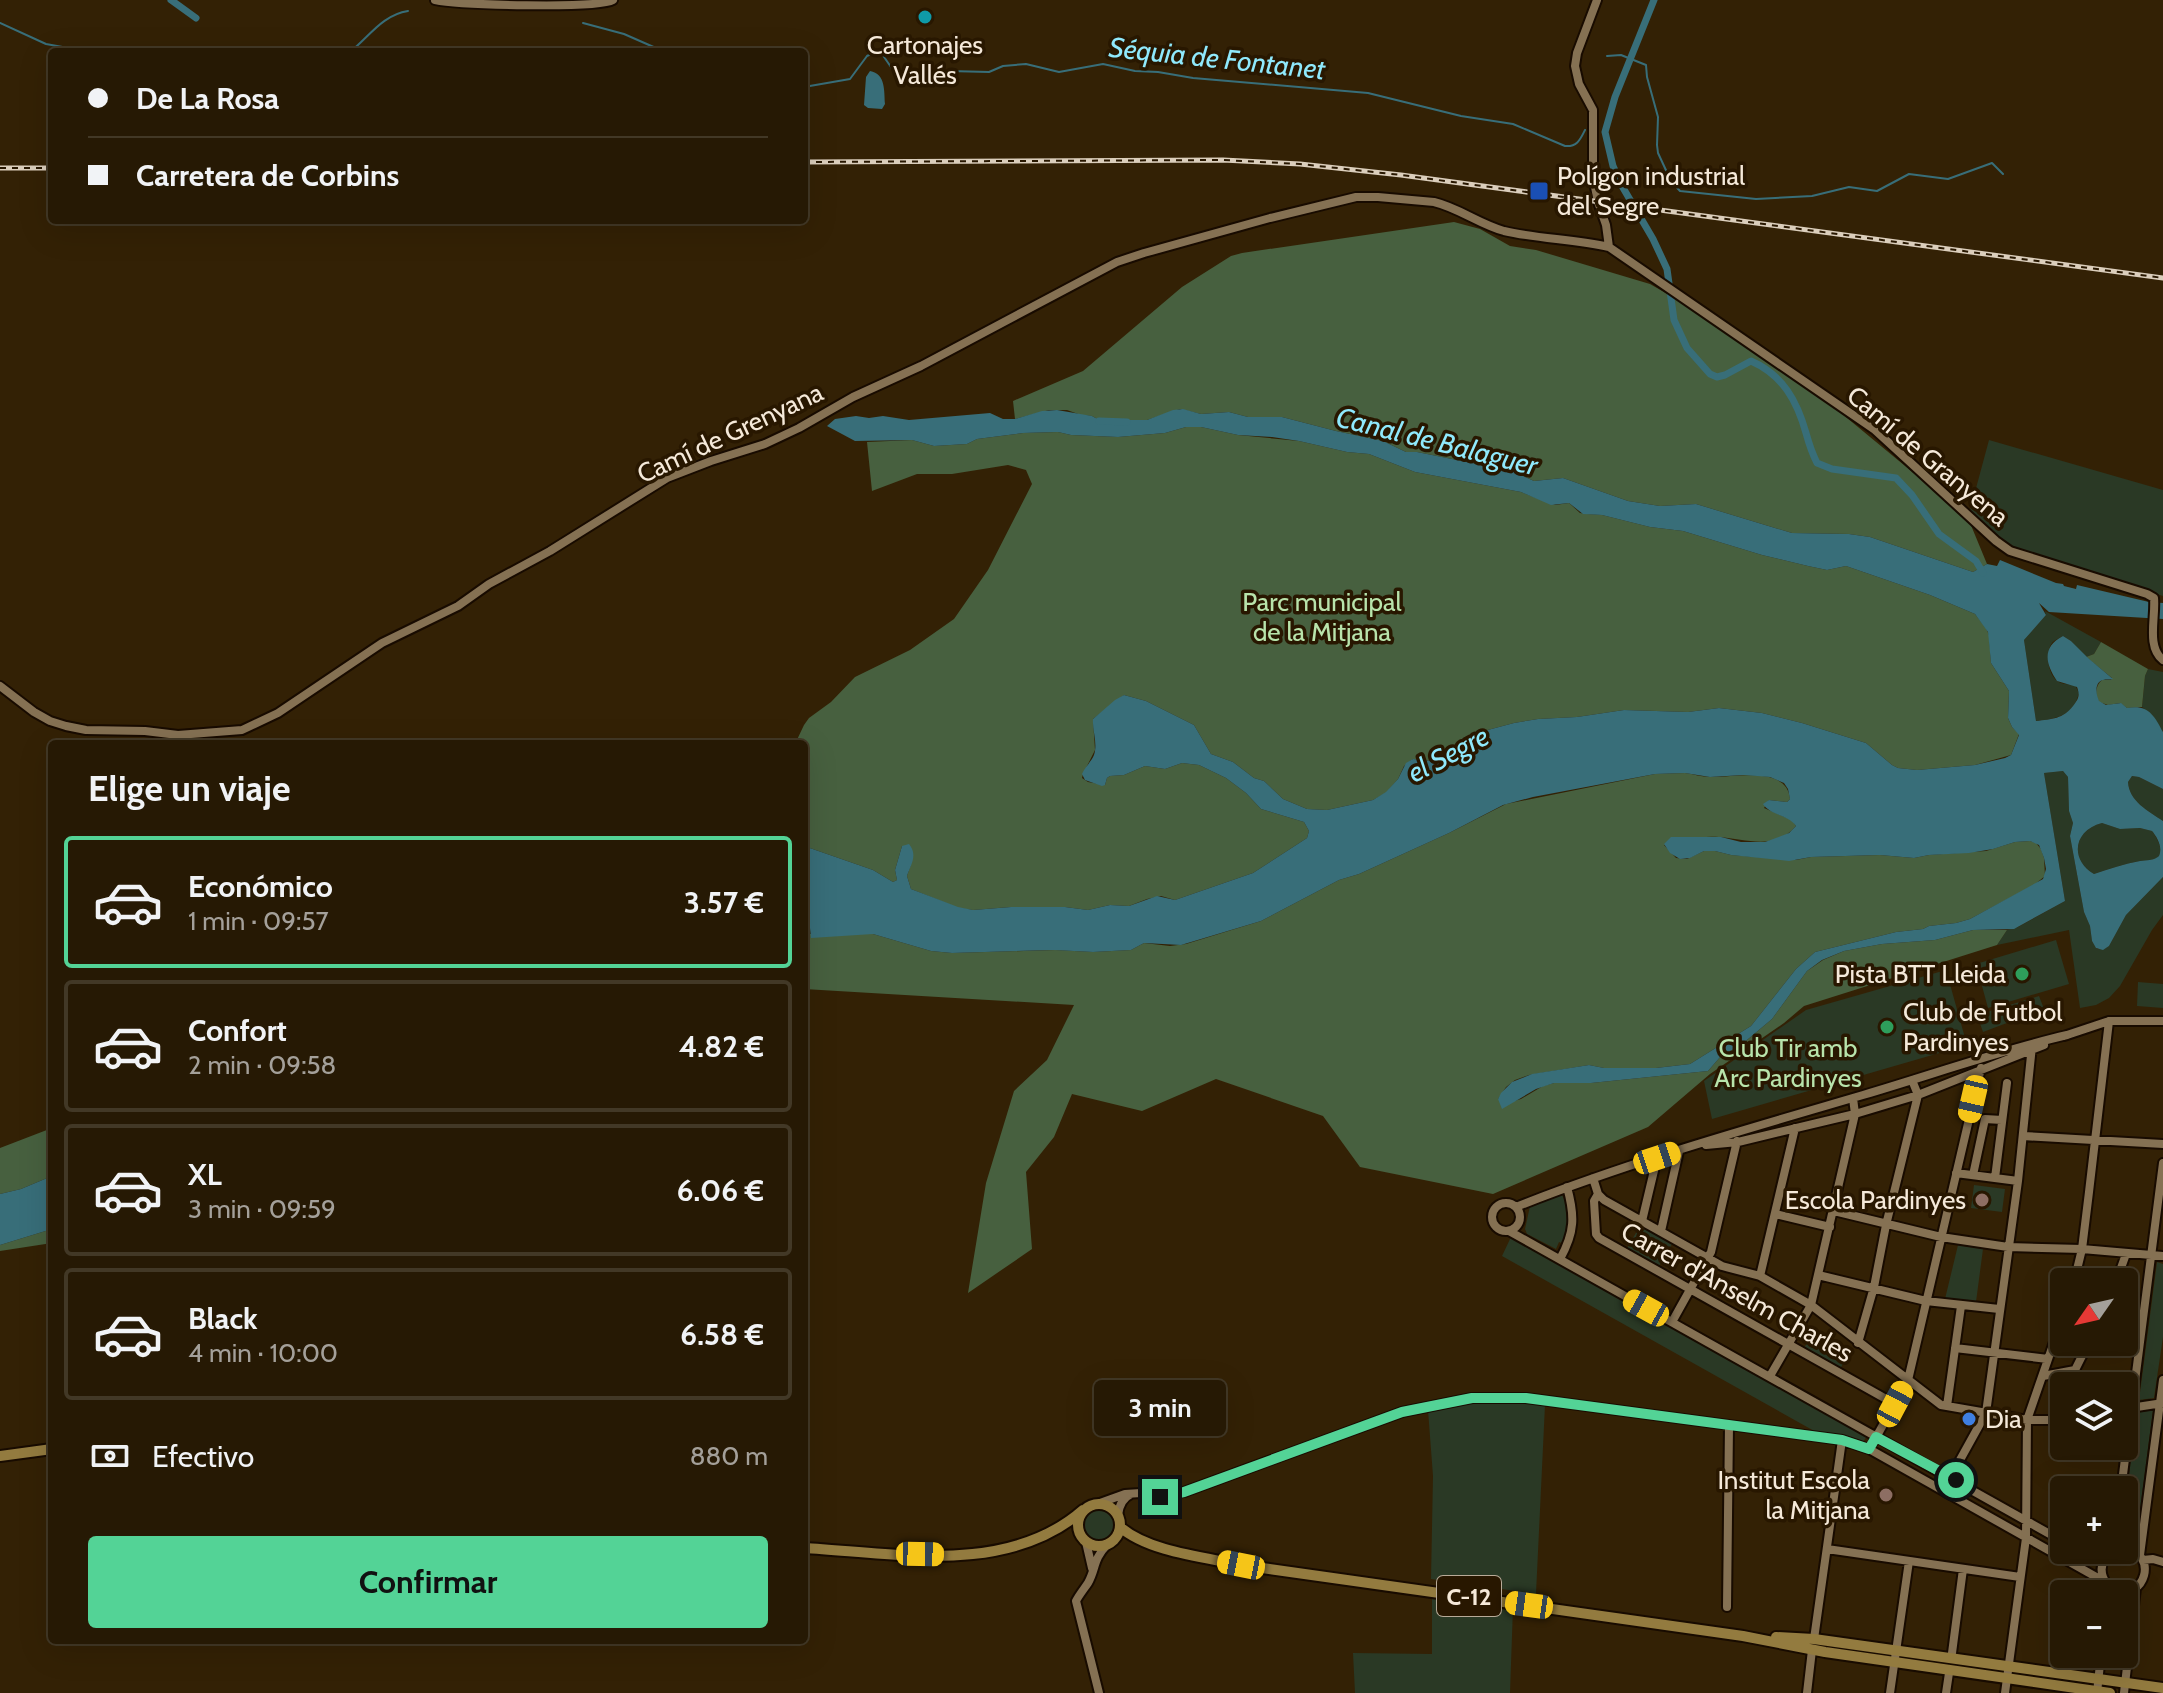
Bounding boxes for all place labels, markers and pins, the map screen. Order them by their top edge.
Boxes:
marker: Cartonajes Vallés [916,8,934,26]
place label: Cartonajes Vallés [867,29,983,91]
place label: Polígon industrial del Segre [1557,160,1745,222]
marker: Polígon industrial del Segre [1528,180,1550,202]
place label: Pista BTT Lleida [1835,958,2007,990]
marker: Pista BTT Lleida [2013,965,2031,983]
place label: Club de Futbol Pardinyes [1903,996,2062,1058]
marker: Club de Futbol Pardinyes [1878,1018,1896,1036]
place label: Escola Pardinyes [1785,1184,1966,1216]
marker: Escola Pardinyes [1973,1191,1991,1209]
place label: Dia [1985,1403,2022,1435]
marker: Dia [1960,1410,1978,1428]
place label: Institut Escola la Mitjana [1717,1464,1871,1526]
marker: Institut Escola la Mitjana [1877,1486,1895,1504]

